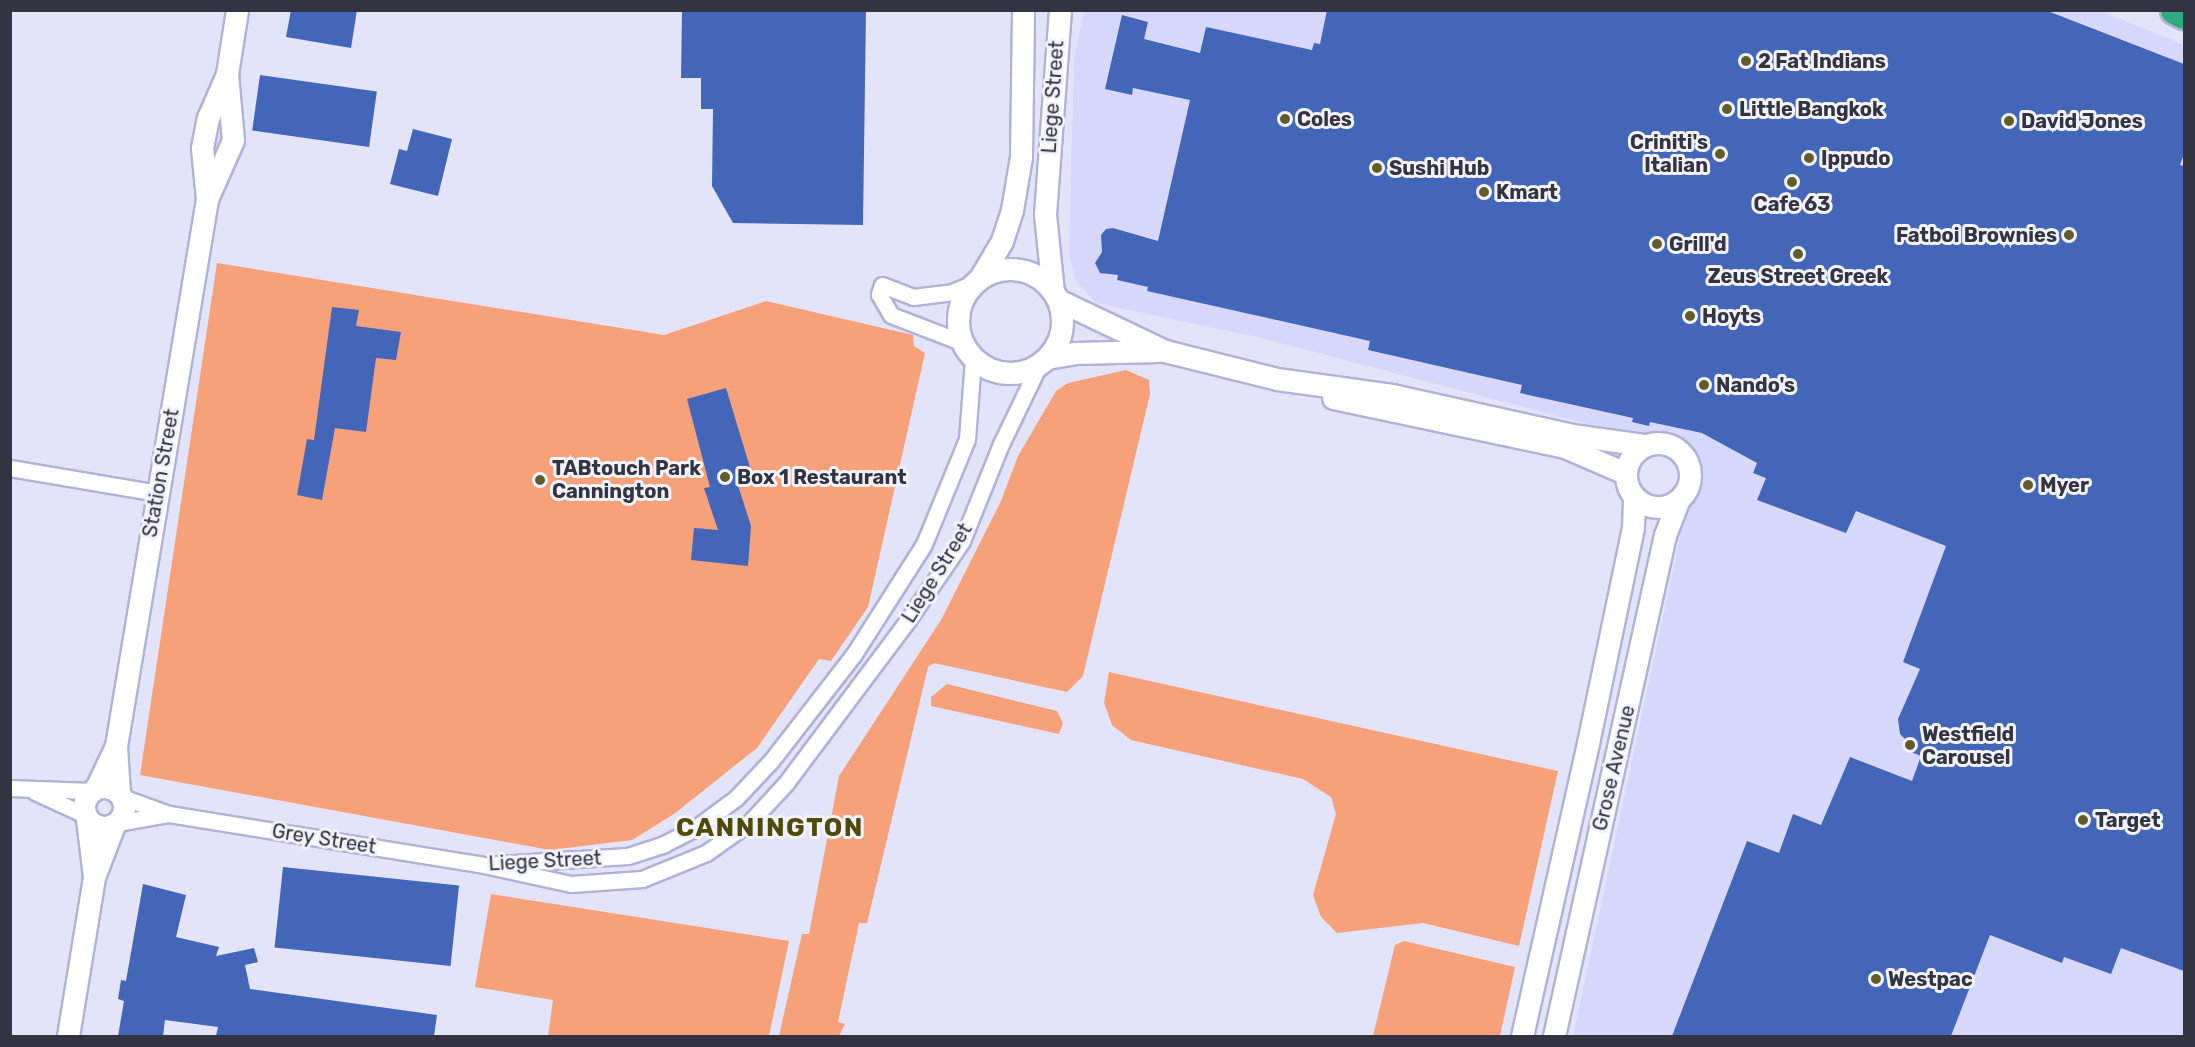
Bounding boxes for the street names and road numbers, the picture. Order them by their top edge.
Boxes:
street label: Liege Street [1037,40,1069,154]
street label: Station Street [138,407,184,539]
street label: Liege Street [897,519,977,627]
street label: Grose Avenue [1588,703,1640,833]
street label: Grey Street [270,819,378,859]
street label: Liege Street [488,846,602,876]

